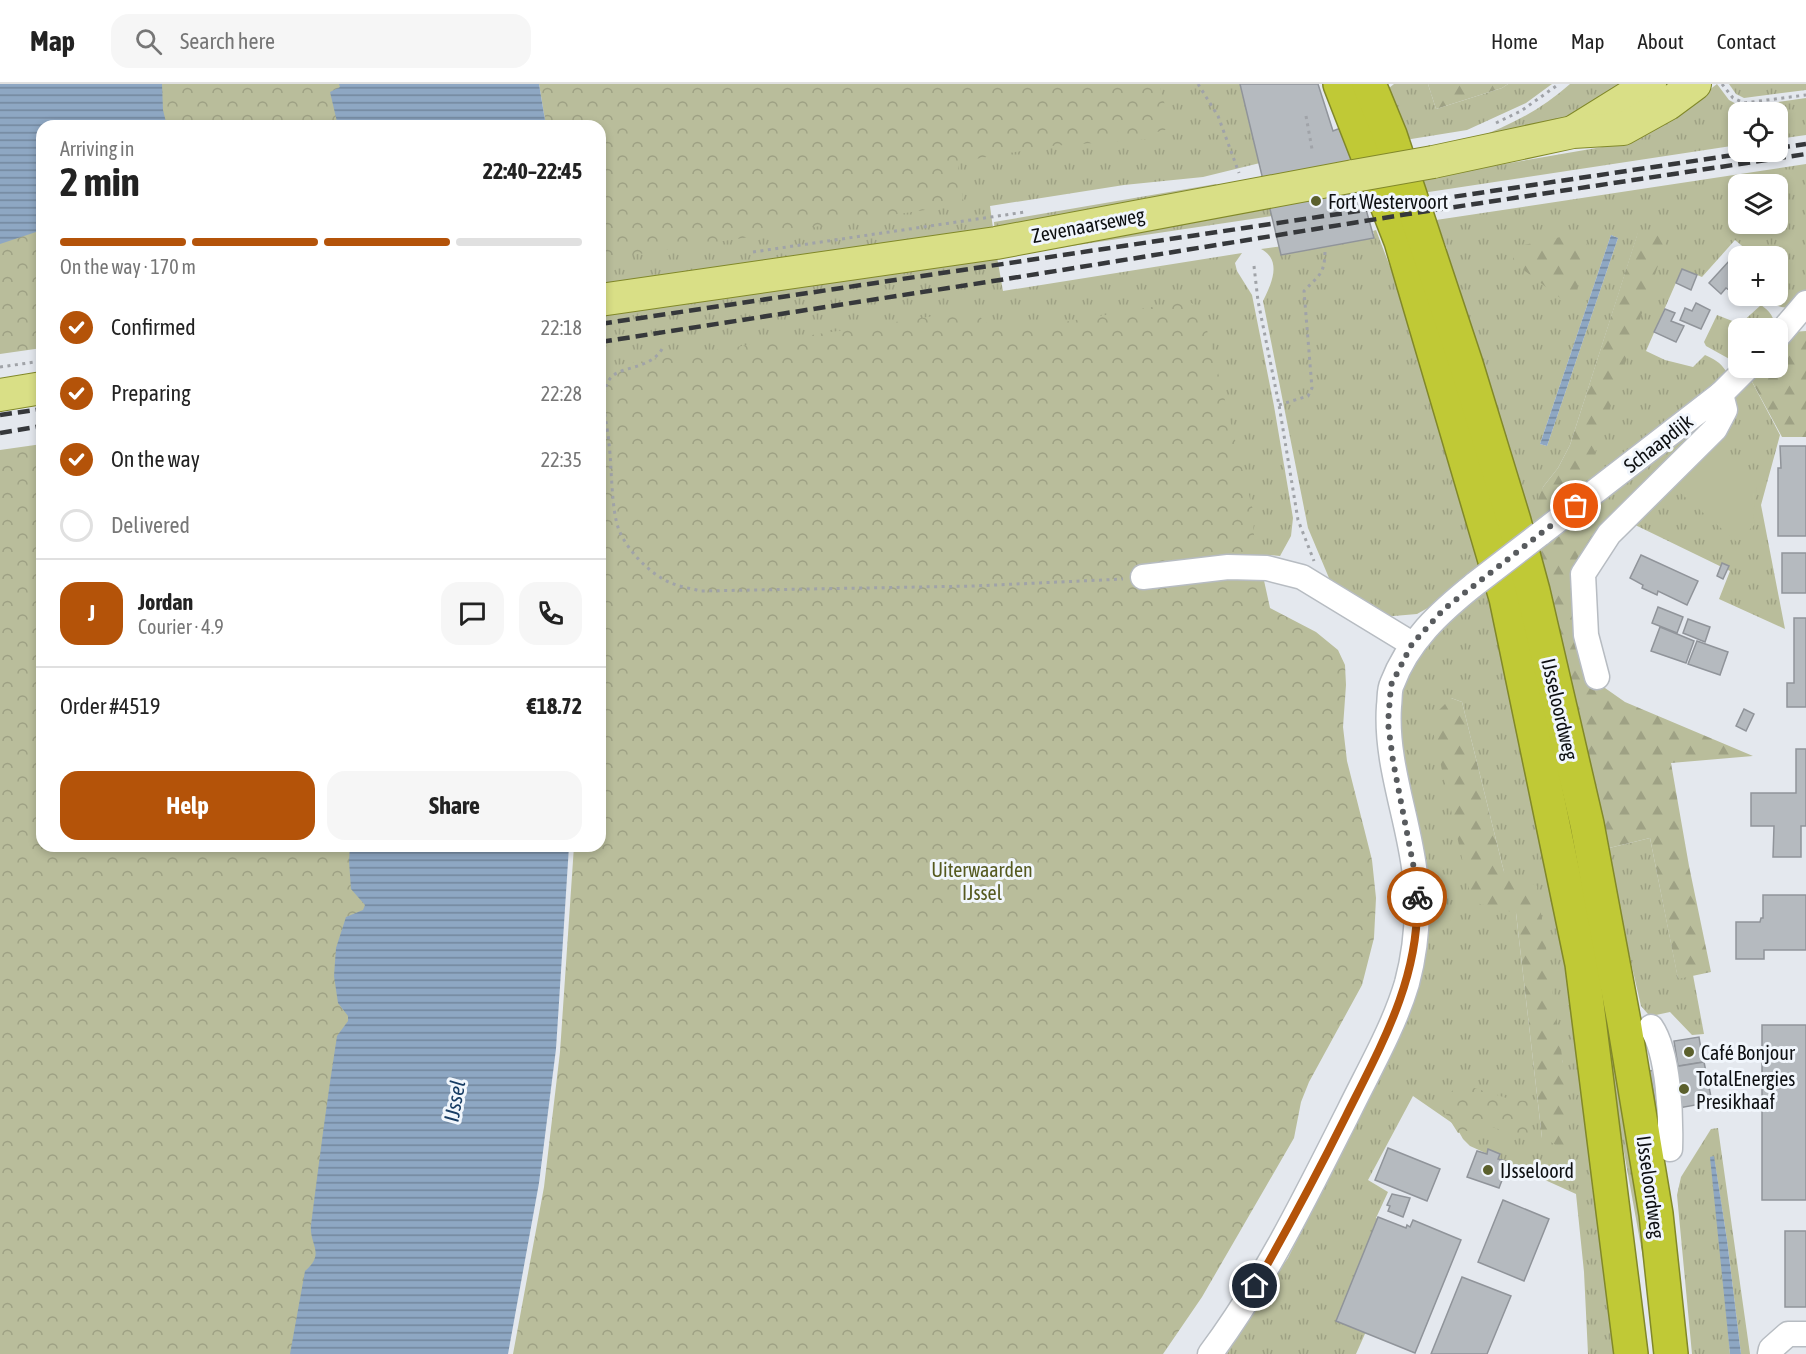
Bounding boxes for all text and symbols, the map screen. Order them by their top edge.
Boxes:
search box [111,14,531,68]
text: Map [30,25,75,57]
icon: search [132,25,165,58]
text: Search here [180,28,275,54]
text: Home [1491,29,1538,53]
text: Map [1571,29,1605,53]
text: About [1638,29,1684,53]
text: Contact [1717,29,1776,53]
map controls [1728,102,1788,378]
button: locate [1728,102,1788,162]
text: Arriving in [60,137,134,160]
text: 22:40–22:45 [483,158,582,184]
text: 2 min [60,160,140,204]
button: layers [1728,174,1788,234]
place label: Fort Westervoort [1328,190,1448,213]
marker: Fort Westervoort [1309,194,1323,208]
street label: Zevenaarseweg [1030,203,1147,247]
button: + [1728,246,1788,306]
text: On the way · 170 m [60,255,196,278]
icon: check [60,311,93,344]
text: Confirmed [111,314,196,340]
text: 22:18 [541,316,582,339]
button: − [1728,318,1788,378]
icon: check [60,377,93,410]
text: Preparing [111,380,191,406]
text: 22:28 [541,382,582,405]
street label: Schaapdijk [1619,409,1697,477]
icon: check [60,443,93,476]
text: On the way [111,446,200,472]
text: 22:35 [541,448,582,471]
pin [1550,480,1601,531]
icon: bag [1559,489,1592,522]
text: Delivered [111,512,190,538]
button: chat [441,582,504,645]
button: phone [519,582,582,645]
text: Jordan [138,589,193,615]
text: J [88,600,95,626]
text: Courier · 4.9 [138,615,224,638]
street label: IJsseloordweg [1537,656,1583,762]
text: Order #4519 [60,693,160,719]
text: €18.72 [527,693,582,719]
button: Help [60,771,315,840]
button: Share [327,771,582,840]
park label: Uiterwaarden IJssel [931,858,1033,904]
courier [1387,867,1447,927]
icon: bike [1401,881,1434,914]
place label: Café Bonjour [1701,1041,1796,1064]
marker: Café Bonjour [1682,1045,1696,1059]
place label: TotalEnergies Presikhaaf [1696,1067,1795,1113]
water label: IJssel [439,1078,469,1124]
marker: TotalEnergies Presikhaaf [1677,1082,1691,1096]
street label: IJsseloordweg [1632,1134,1670,1240]
place label: IJsseloord [1500,1159,1574,1182]
marker: IJsseloord [1481,1163,1495,1177]
pin [1229,1260,1280,1311]
icon: home [1238,1269,1271,1302]

